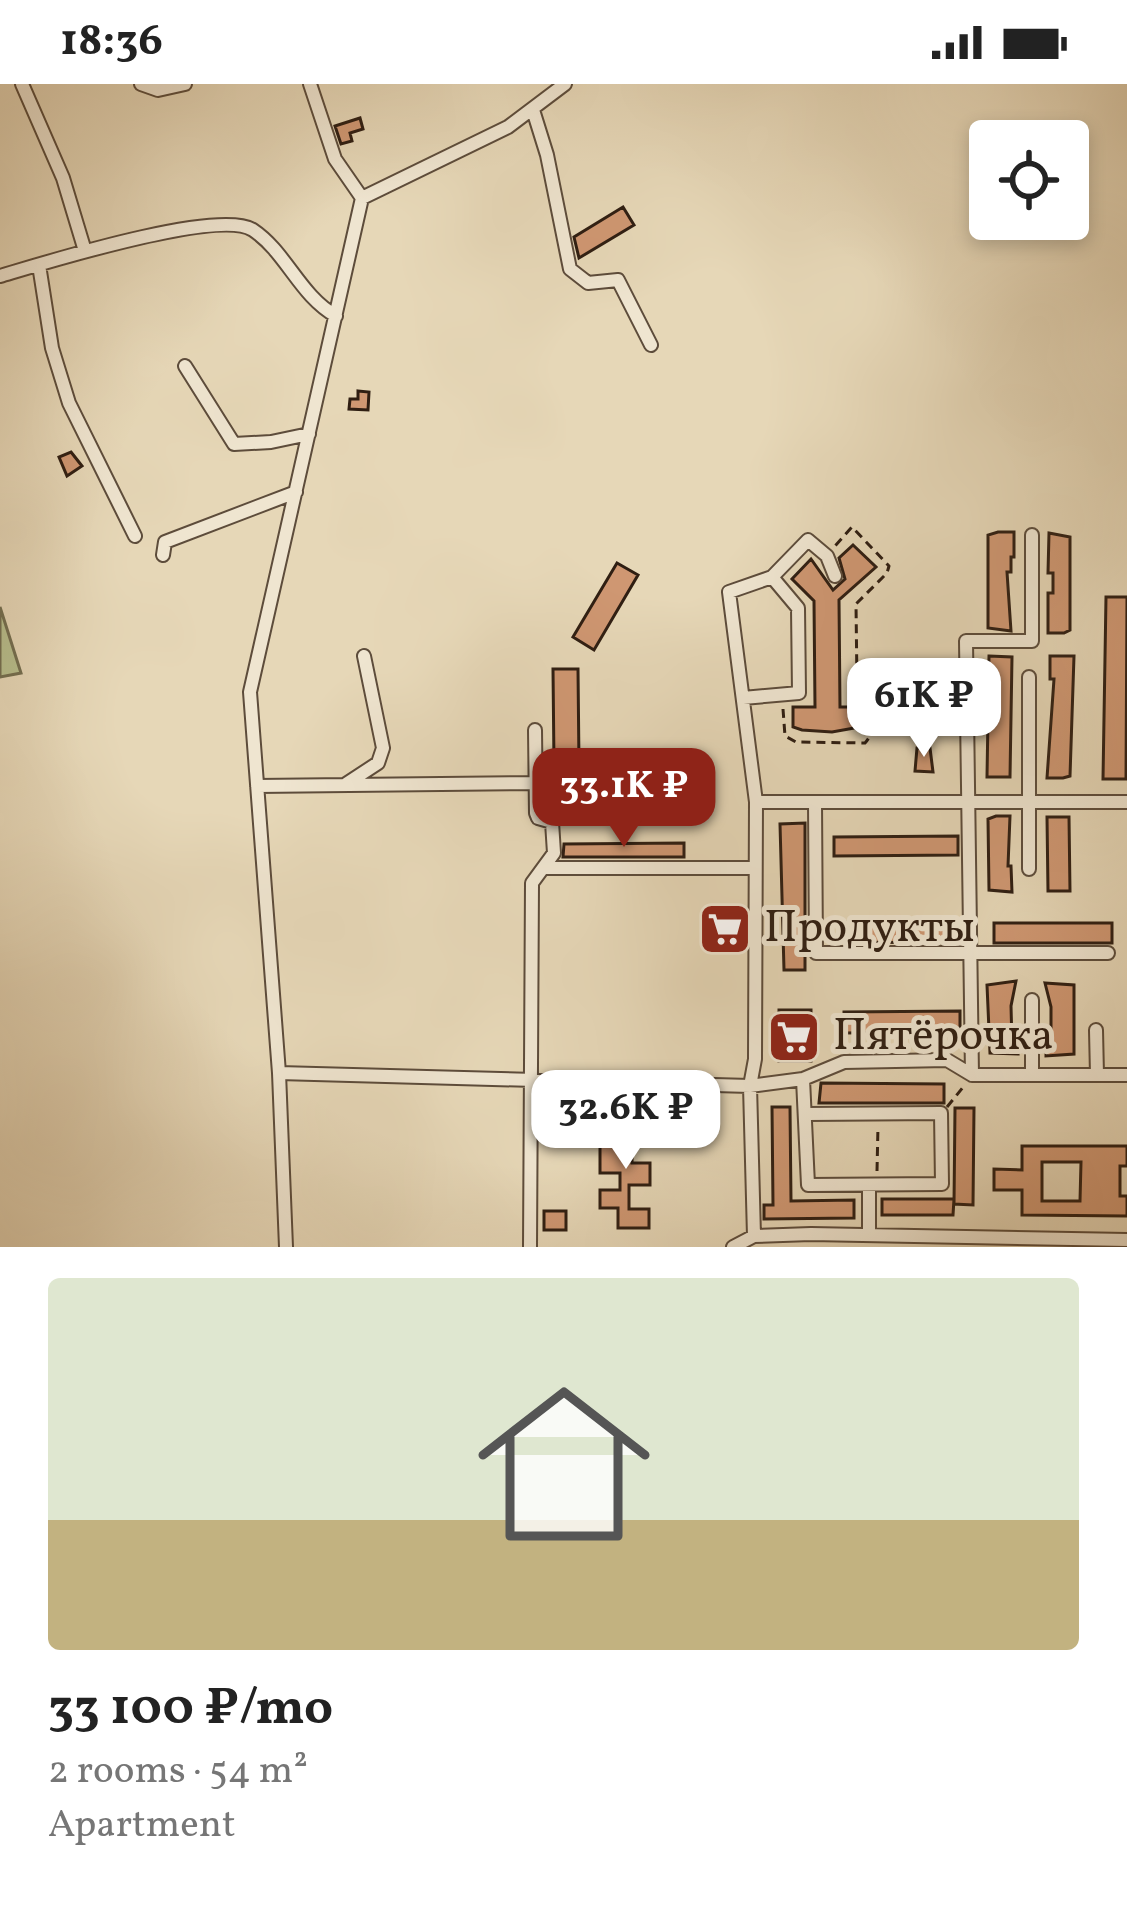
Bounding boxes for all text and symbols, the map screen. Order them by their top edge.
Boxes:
text: 18:36 [60,11,163,74]
map controls [969,120,1089,240]
button: locate [969,120,1089,240]
pin: 61K ₽ [840,658,1008,760]
text: 61K ₽ [874,670,974,724]
pin: 33.1K ₽ [513,748,735,850]
text: 33.1K ₽ [559,760,689,814]
place label: Продукты [764,898,975,961]
supermarket icon: Продукты [697,901,753,957]
place label: Пятёрочка [833,1006,1054,1069]
supermarket icon: Пятёрочка [766,1009,822,1065]
pin: 32.6K ₽ [515,1070,737,1172]
text: 32.6K ₽ [558,1082,694,1136]
icon: home [456,1356,672,1572]
text: 33 100 ₽/mo [48,1674,333,1745]
text: 2 rooms · 54 m² [48,1745,308,1799]
text: Apartment [48,1799,236,1853]

